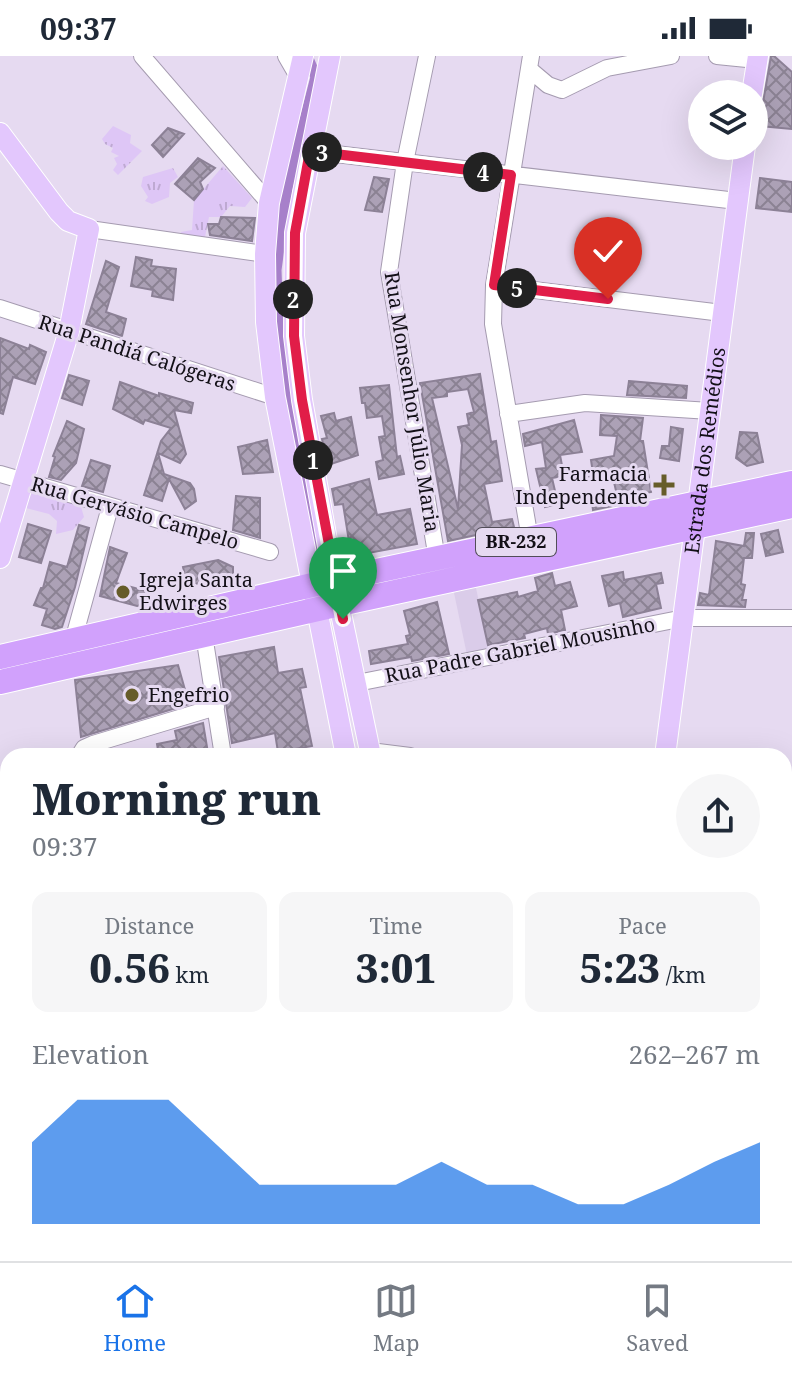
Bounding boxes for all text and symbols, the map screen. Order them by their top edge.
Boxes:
text: 09:37 [40,8,117,49]
map controls [688,80,768,160]
button: layers [688,80,768,160]
pin: 3 [302,132,342,172]
text: 3 [316,137,328,167]
pin: 4 [463,152,503,192]
text: 4 [477,157,489,187]
pin [574,217,642,299]
icon: check [586,229,630,273]
pin: 5 [497,268,537,308]
street label: Rua Monsenhor Júlio Maria [379,270,446,534]
text: 5 [511,273,523,303]
pin: 2 [273,279,313,319]
text: 2 [287,284,299,314]
street label: Rua Pandiá Calógeras [35,308,239,397]
street label: Estrada dos Remédios [678,345,731,556]
pin: 1 [293,440,333,480]
text: 1 [307,445,319,475]
place label: Farmacia Independente [515,460,648,510]
street label: Rua Gervásio Campelo [28,470,242,555]
marker: Farmacia Independente [655,476,673,494]
road number: BR-232 [476,528,556,556]
pin [309,537,377,619]
icon: arrive [321,549,365,593]
place label: Igreja Santa Edwirges [139,566,253,616]
marker: Igreja Santa Edwirges [114,583,132,601]
street label: Rua Padre Gabriel Mousinho [383,610,657,689]
place label: Engefrio [148,681,230,708]
marker: Engefrio [123,686,141,704]
text: Morning run [32,768,321,828]
button: share [676,774,760,858]
text: 09:37 [32,828,98,864]
text: Distance [104,910,194,940]
text: Time [369,910,423,940]
text: Pace [619,910,667,940]
text: 0.56 [89,940,170,995]
text: 3:01 [356,940,436,995]
text: 5:23 [580,940,660,995]
text: km [170,959,209,989]
text: /km [660,959,706,989]
text: Elevation [32,1036,149,1072]
text: 262–267 m [628,1036,760,1072]
tab: Home [103,1279,166,1357]
tab: Map [373,1279,419,1357]
tab: Saved [626,1279,689,1357]

